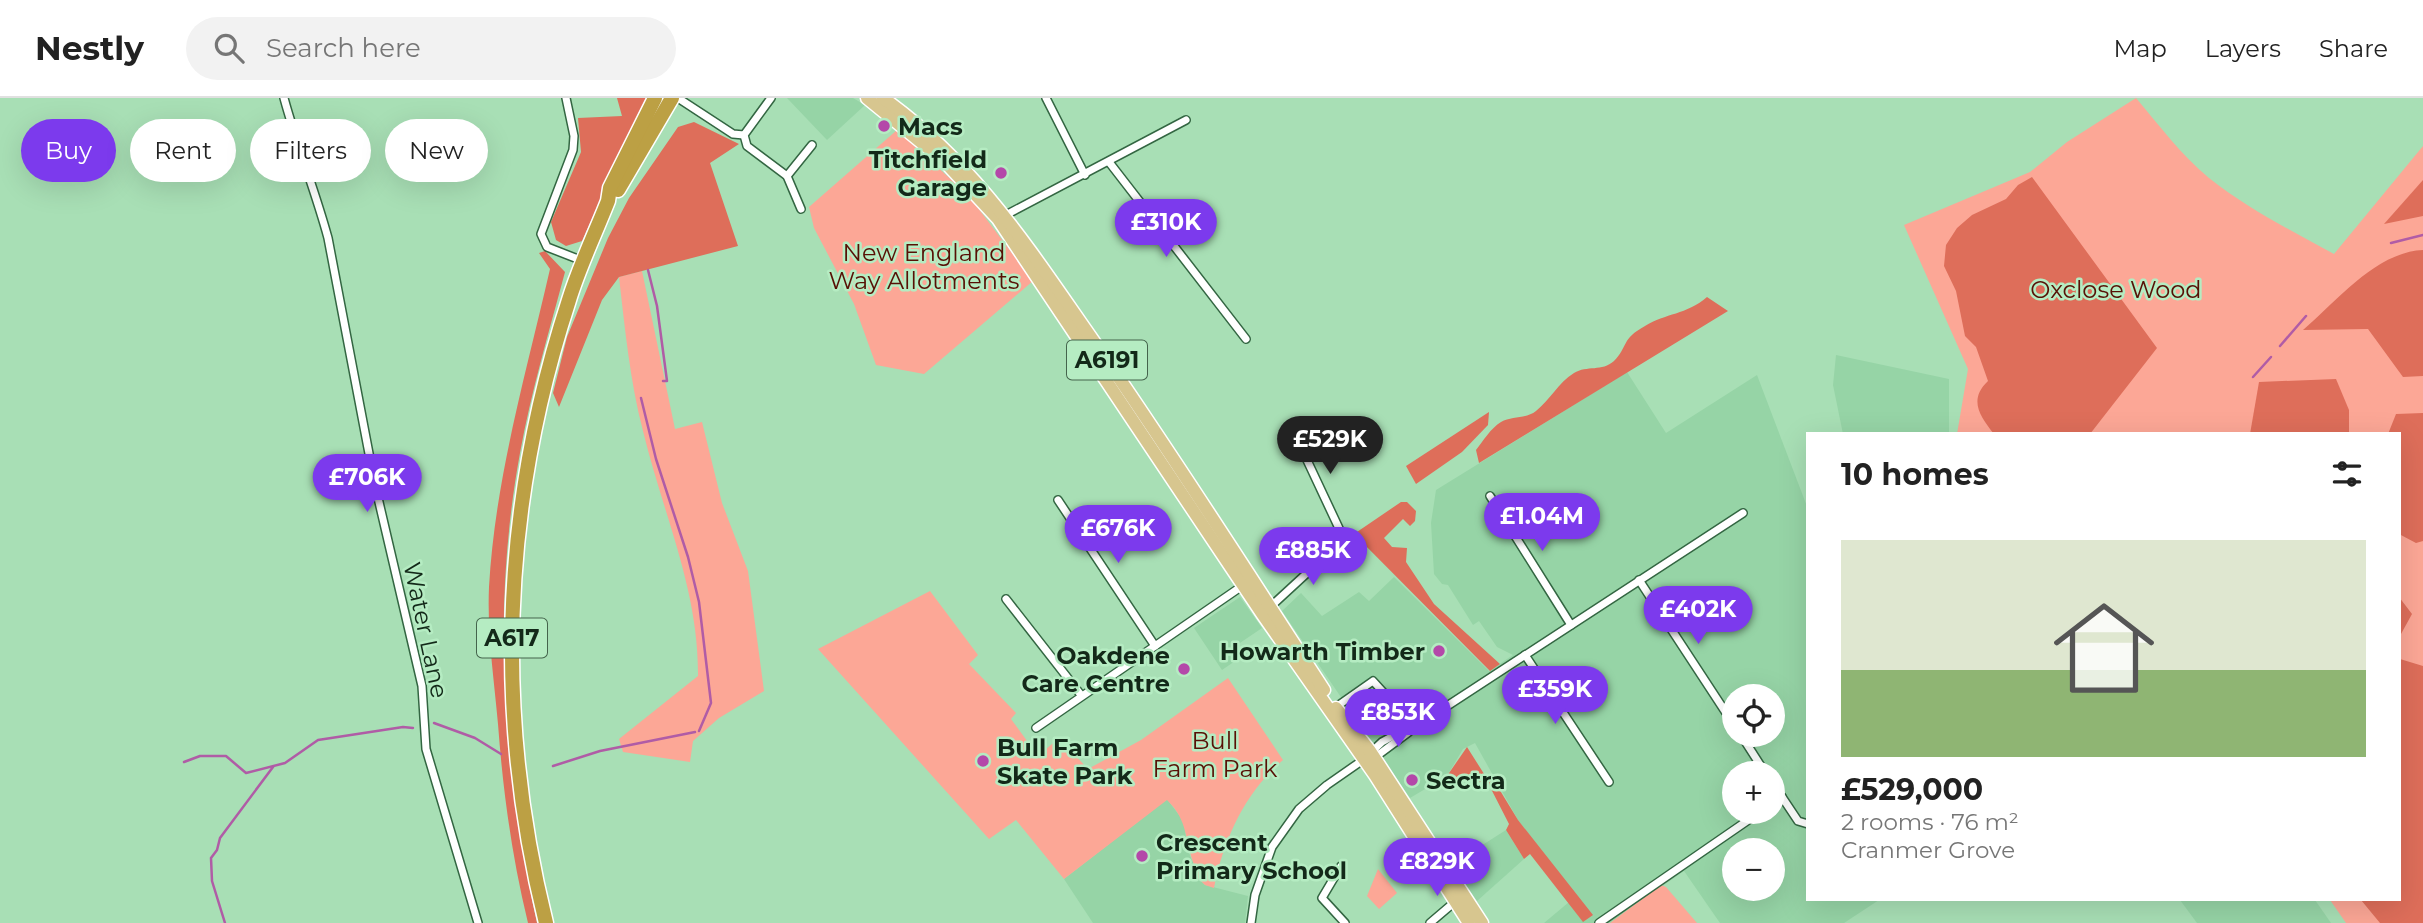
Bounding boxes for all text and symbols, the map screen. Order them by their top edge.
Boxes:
search box [186,17,676,80]
text: Nestly [35,28,144,68]
icon: search [210,29,248,67]
text: Search here [266,32,421,64]
text: Map [2113,34,2167,63]
text: Layers [2205,34,2281,63]
text: Share [2319,34,2388,63]
place label: Macs [898,112,963,141]
marker: Macs [876,118,892,134]
chip: Buy [21,119,116,182]
chip: Rent [130,119,236,182]
chip: Filters [250,119,371,182]
chip: New [385,119,488,182]
place label: Titchfield Garage [869,145,987,202]
marker: Titchfield Garage [993,165,1009,181]
pin: £310K [1117,200,1215,259]
text: £310K [1131,208,1201,236]
park label: New England Way Allotments [829,238,1019,295]
park label: Oxclose Wood [2030,275,2202,304]
road number: A6191 [1067,341,1147,380]
pin: £529K [1281,416,1379,476]
text: £529K [1293,425,1367,453]
pin: £706K [318,454,416,514]
icon: filters [2328,455,2366,493]
text: 10 homes [1841,456,1989,493]
text: £706K [329,463,405,491]
pin: £1.04M [1485,494,1599,553]
text: £1.04M [1500,502,1584,530]
pin: £676K [1069,505,1167,565]
text: £676K [1081,514,1155,542]
pin: £885K [1264,528,1362,587]
text: £885K [1275,536,1351,564]
street label: Water Lane [397,559,455,701]
icon: home [2041,585,2167,711]
pin: £402K [1649,587,1747,646]
text: £402K [1660,595,1736,623]
road number: A617 [477,618,547,658]
place label: Howarth Timber [1220,637,1425,666]
place label: Oakdene Care Centre [1021,641,1170,698]
marker: Howarth Timber [1431,643,1447,659]
marker: Oakdene Care Centre [1176,661,1192,677]
pin: £359K [1506,666,1604,726]
text: £359K [1518,675,1592,703]
map controls [1722,684,1785,901]
button: locate [1722,684,1785,747]
pin: £853K [1349,690,1447,749]
text: £853K [1361,698,1435,726]
park label: Bull Farm Park [1153,726,1278,783]
place label: Bull Farm Skate Park [997,733,1133,790]
marker: Bull Farm Skate Park [975,753,991,769]
button: + [1722,761,1785,824]
place label: Sectra [1426,766,1506,795]
text: £529,000 [1841,771,1983,808]
marker: Sectra [1404,772,1420,788]
text: 2 rooms · 76 m² [1841,808,2019,836]
place label: Crescent Primary School [1156,828,1347,885]
text: Cranmer Grove [1841,836,2015,864]
pin: £829K [1388,838,1486,898]
button: − [1722,838,1785,901]
text: £829K [1399,847,1475,875]
marker: Crescent Primary School [1134,848,1150,864]

